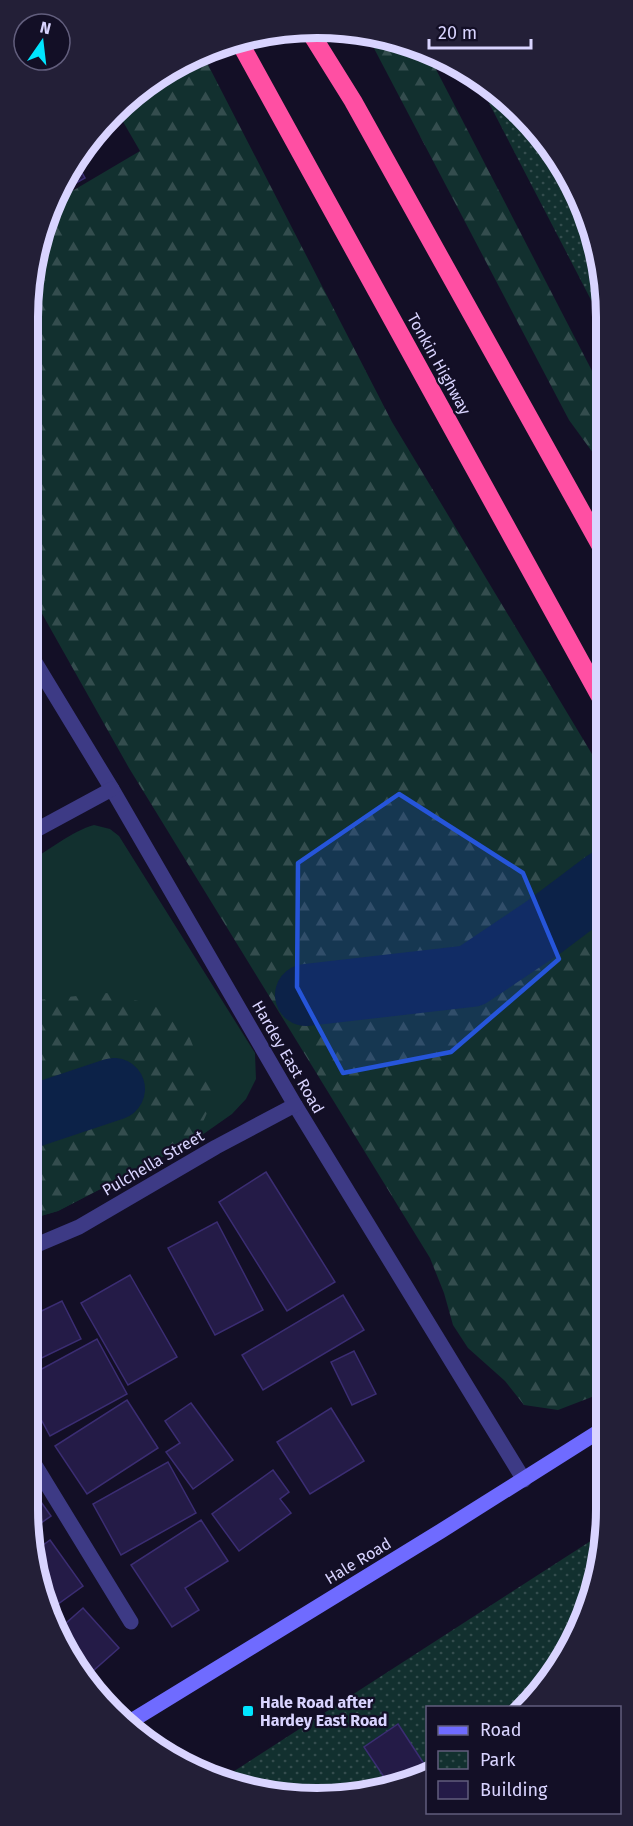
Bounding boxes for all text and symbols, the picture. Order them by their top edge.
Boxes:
north arrow [12,12,72,72]
scale bar [429,12,531,50]
text: N [38,17,53,38]
text: 20 m [438,22,477,44]
street label: Tonkin Highway [403,310,475,418]
street label: Hardey East Road [248,997,328,1117]
street label: Pulchella Street [99,1126,207,1200]
street label: Hale Road [321,1534,395,1588]
place label: Hale Road after Hardey East Road [260,1693,387,1730]
marker: Hale Road after Hardey East Road [241,1704,255,1718]
legend [426,1706,621,1814]
text: Road [480,1719,522,1741]
text: Park [480,1749,516,1771]
text: Building [480,1779,548,1801]

